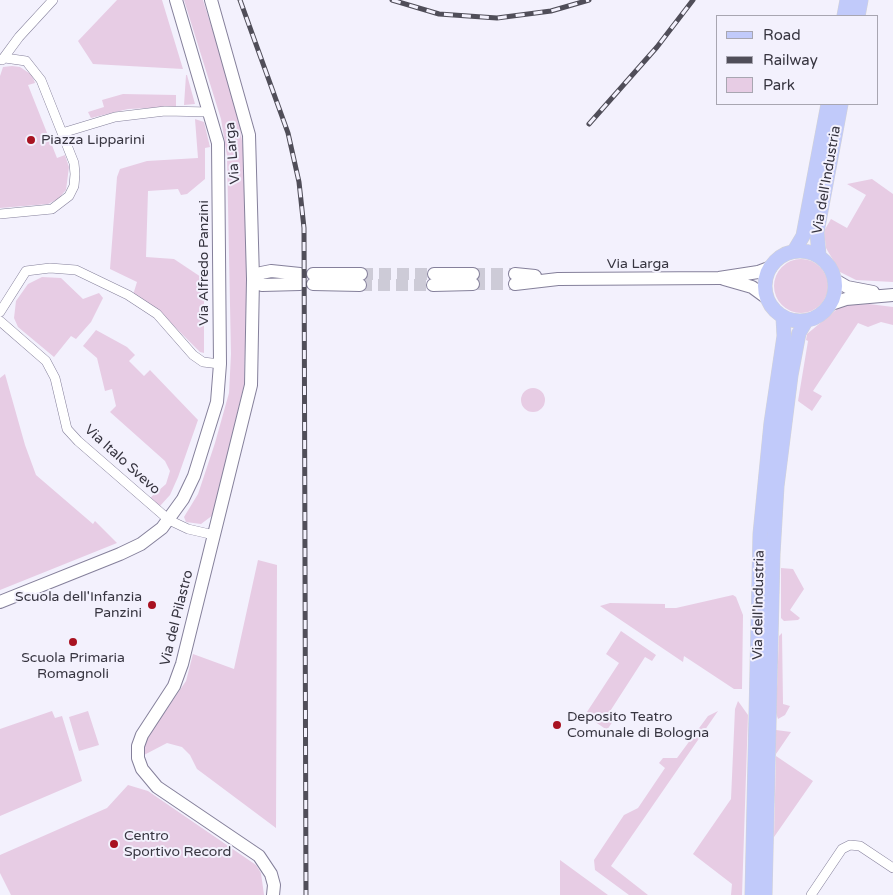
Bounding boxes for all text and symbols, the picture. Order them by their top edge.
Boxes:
legend [716,15,878,105]
text: Road [763,26,801,44]
text: Railway [763,51,818,69]
text: Park [763,76,795,94]
street label: Via Larga [222,121,244,185]
street label: Via dell'Industria [809,124,845,236]
place label: Piazza Lipparini [41,132,145,148]
marker: Piazza Lipparini [25,134,37,146]
street label: Via Alfredo Panzini [196,200,212,326]
street label: Via Larga [607,256,669,272]
street label: Via Italo Svevo [81,421,163,499]
street label: Via dell'Industria [750,550,768,660]
street label: Via del Pilastro [157,568,197,668]
place label: Scuola dell'Infanzia Panzini [15,589,142,622]
marker: Scuola dell'Infanzia Panzini [146,599,158,611]
marker: Scuola Primaria Romagnoli [67,636,79,648]
place label: Scuola Primaria Romagnoli [21,650,125,682]
place label: Deposito Teatro Comunale di Bologna [567,709,709,742]
marker: Deposito Teatro Comunale di Bologna [551,719,563,731]
place label: Centro Sportivo Record [124,828,231,860]
marker: Centro Sportivo Record [108,838,120,850]

